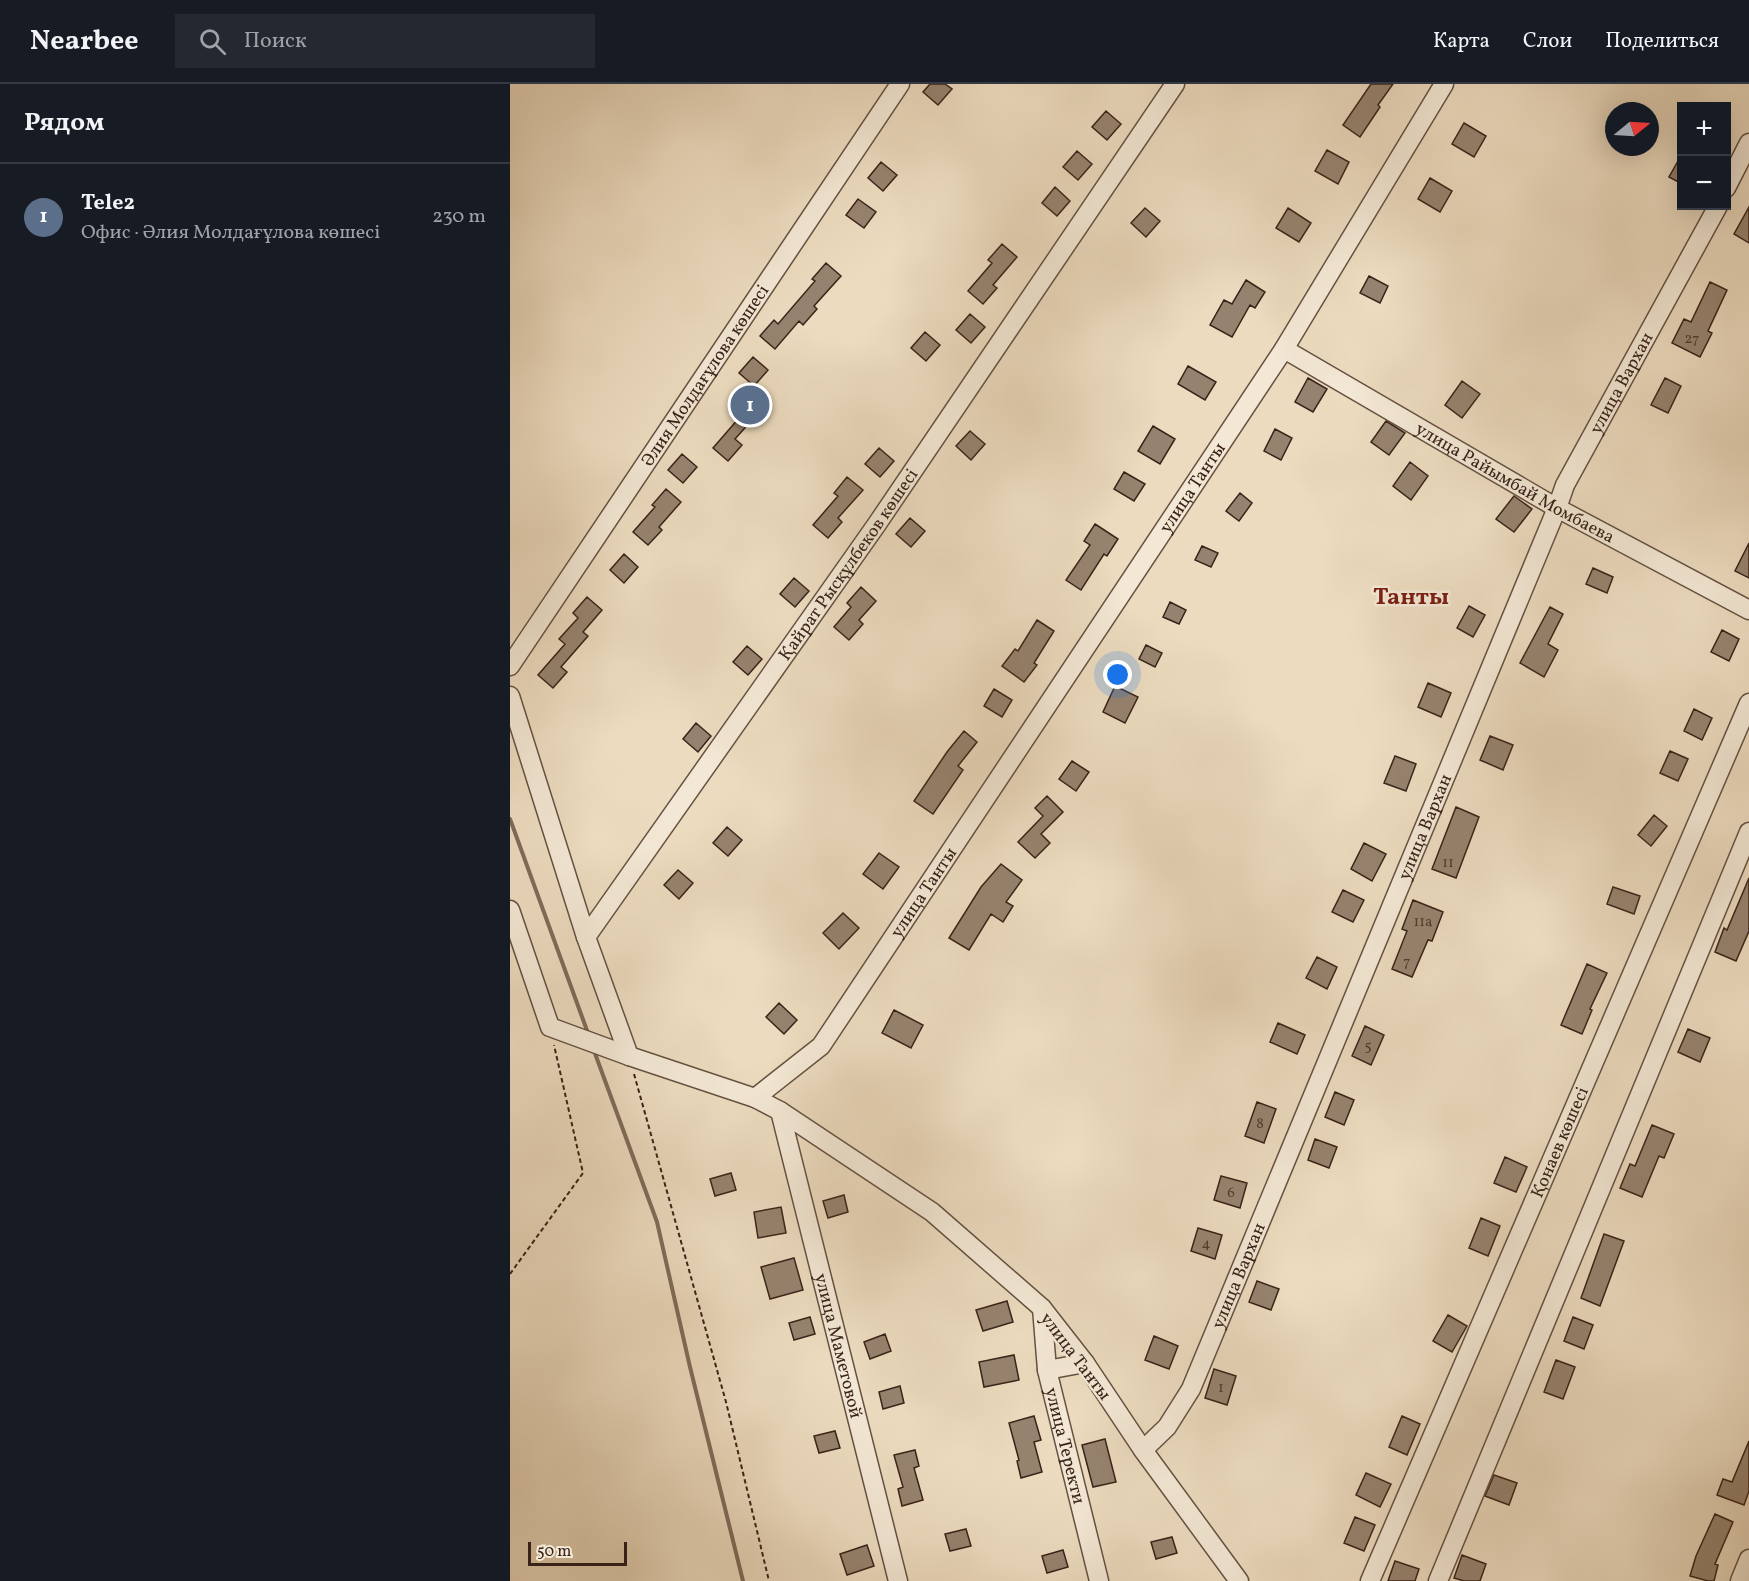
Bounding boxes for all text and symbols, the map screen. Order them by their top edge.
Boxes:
search box [175,14,595,68]
text: Nearbee [30,22,139,61]
icon: search [196,25,229,58]
text: Поиск [244,26,307,57]
text: Карта [1433,27,1490,56]
text: Слои [1523,27,1572,56]
text: Поделиться [1605,27,1719,56]
north arrow [1605,102,1659,156]
map controls [1677,102,1731,210]
button: + [1677,102,1731,156]
text: Рядом [24,105,104,141]
button: − [1677,156,1731,210]
text: Tele2 [81,188,135,219]
text: 1 [39,203,48,231]
text: 230 m [432,203,486,231]
text: Офис · Әлия Молдағұлова көшесі [81,219,380,247]
street label: Әлия Молдағұлова көшесі [636,280,776,472]
street label: улица Вархан [1584,328,1660,439]
house number: 27 [1685,329,1699,350]
pin: 1 [730,382,770,428]
street label: улица Райымбай Момбаева [1410,417,1619,550]
street label: улица Танты [1154,438,1233,539]
street label: Қайрат Рысқұлбеков көшесі [773,464,925,666]
district label: Танты [1373,581,1449,615]
your location [1103,660,1132,689]
street label: улица Вархан [1393,770,1459,884]
street label: улица Танты [885,843,964,943]
house number: 11 [1442,853,1454,874]
house number: 11а [1413,912,1433,933]
house number: 7 [1403,952,1411,973]
house number: 5 [1364,1036,1372,1057]
street label: Қонаев көшесі [1526,1083,1596,1202]
house number: 8 [1256,1114,1264,1135]
house number: 6 [1227,1183,1235,1204]
street label: улица Вархан [1206,1219,1273,1333]
house number: 4 [1202,1234,1211,1255]
street label: улица Маметовой [807,1271,868,1421]
street label: улица Танты [1033,1308,1116,1406]
house number: 1 [1218,1378,1224,1399]
street label: улица Теректи [1038,1385,1091,1507]
scale bar [528,1539,627,1566]
text: 50 m [537,1541,571,1563]

